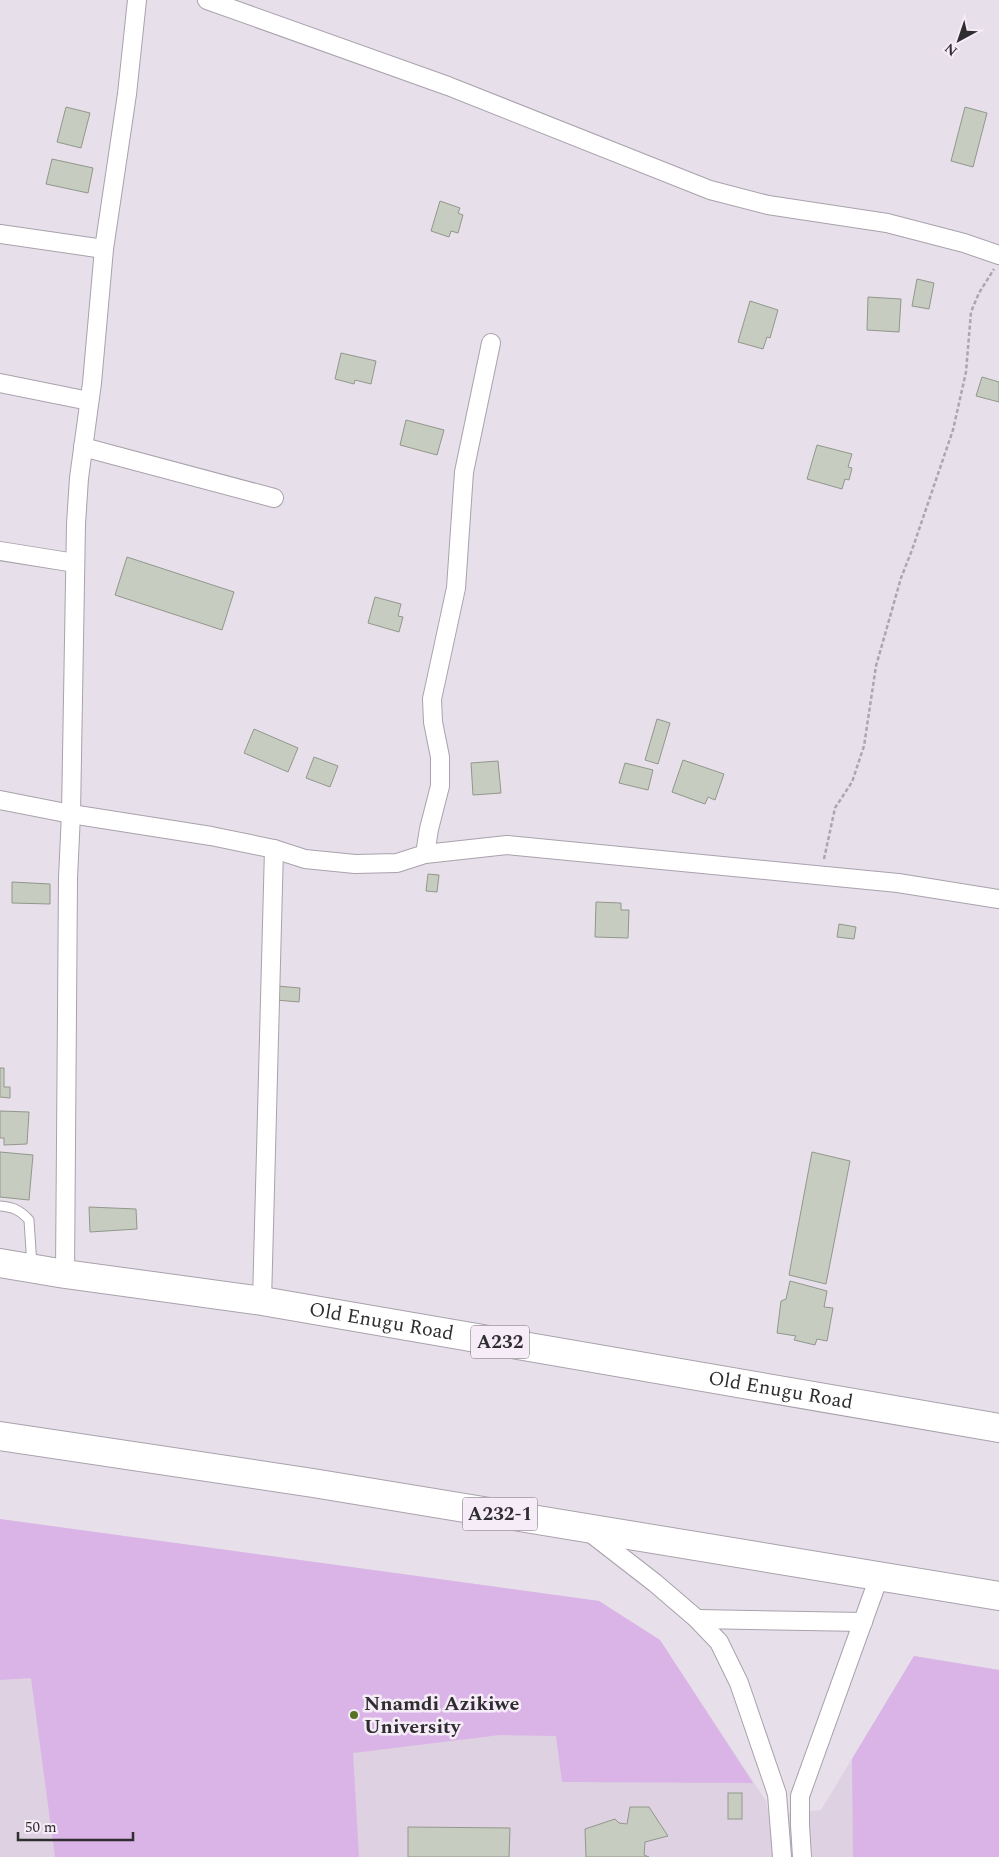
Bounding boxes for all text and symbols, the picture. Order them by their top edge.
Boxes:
north arrow [934,15,984,65]
text: N [940,38,962,61]
street label: Old Enugu Road [307,1294,456,1349]
road number: A232 [471,1325,529,1358]
street label: Old Enugu Road [706,1363,855,1418]
road number: A232-1 [462,1498,538,1530]
place label: Nnamdi Azikiwe University [364,1689,519,1742]
marker: Nnamdi Azikiwe University [348,1709,360,1721]
scale bar [18,1810,132,1842]
text: 50 m [25,1816,57,1839]

